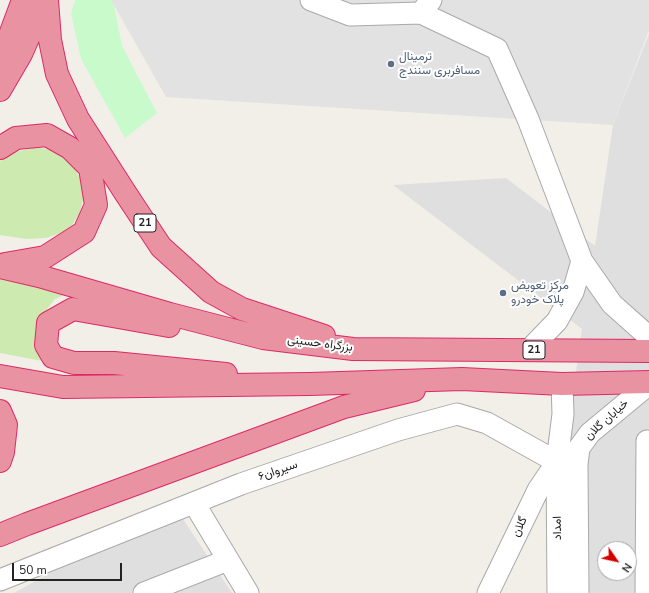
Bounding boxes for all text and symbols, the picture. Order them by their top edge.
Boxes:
place label: ترمینال مسافربری سنندج [399,50,480,78]
marker: ترمینال مسافربری سنندج [386,59,396,69]
road number: 21 [134,214,156,232]
place label: مرکز تعویض پلاک خودرو [511,279,569,307]
marker: مرکز تعویض پلاک خودرو [498,288,508,298]
street label: بزرگراه حسینی [286,333,354,355]
road number: 21 [523,341,545,359]
street label: خیابان گلان [582,397,632,443]
street label: سیروان۶ [256,458,300,484]
street label: گلان [509,515,531,539]
street label: امداد [551,516,565,540]
north arrow [597,541,637,581]
scale bar [14,555,124,581]
text: N [618,560,635,575]
text: 50 m [19,562,47,578]

